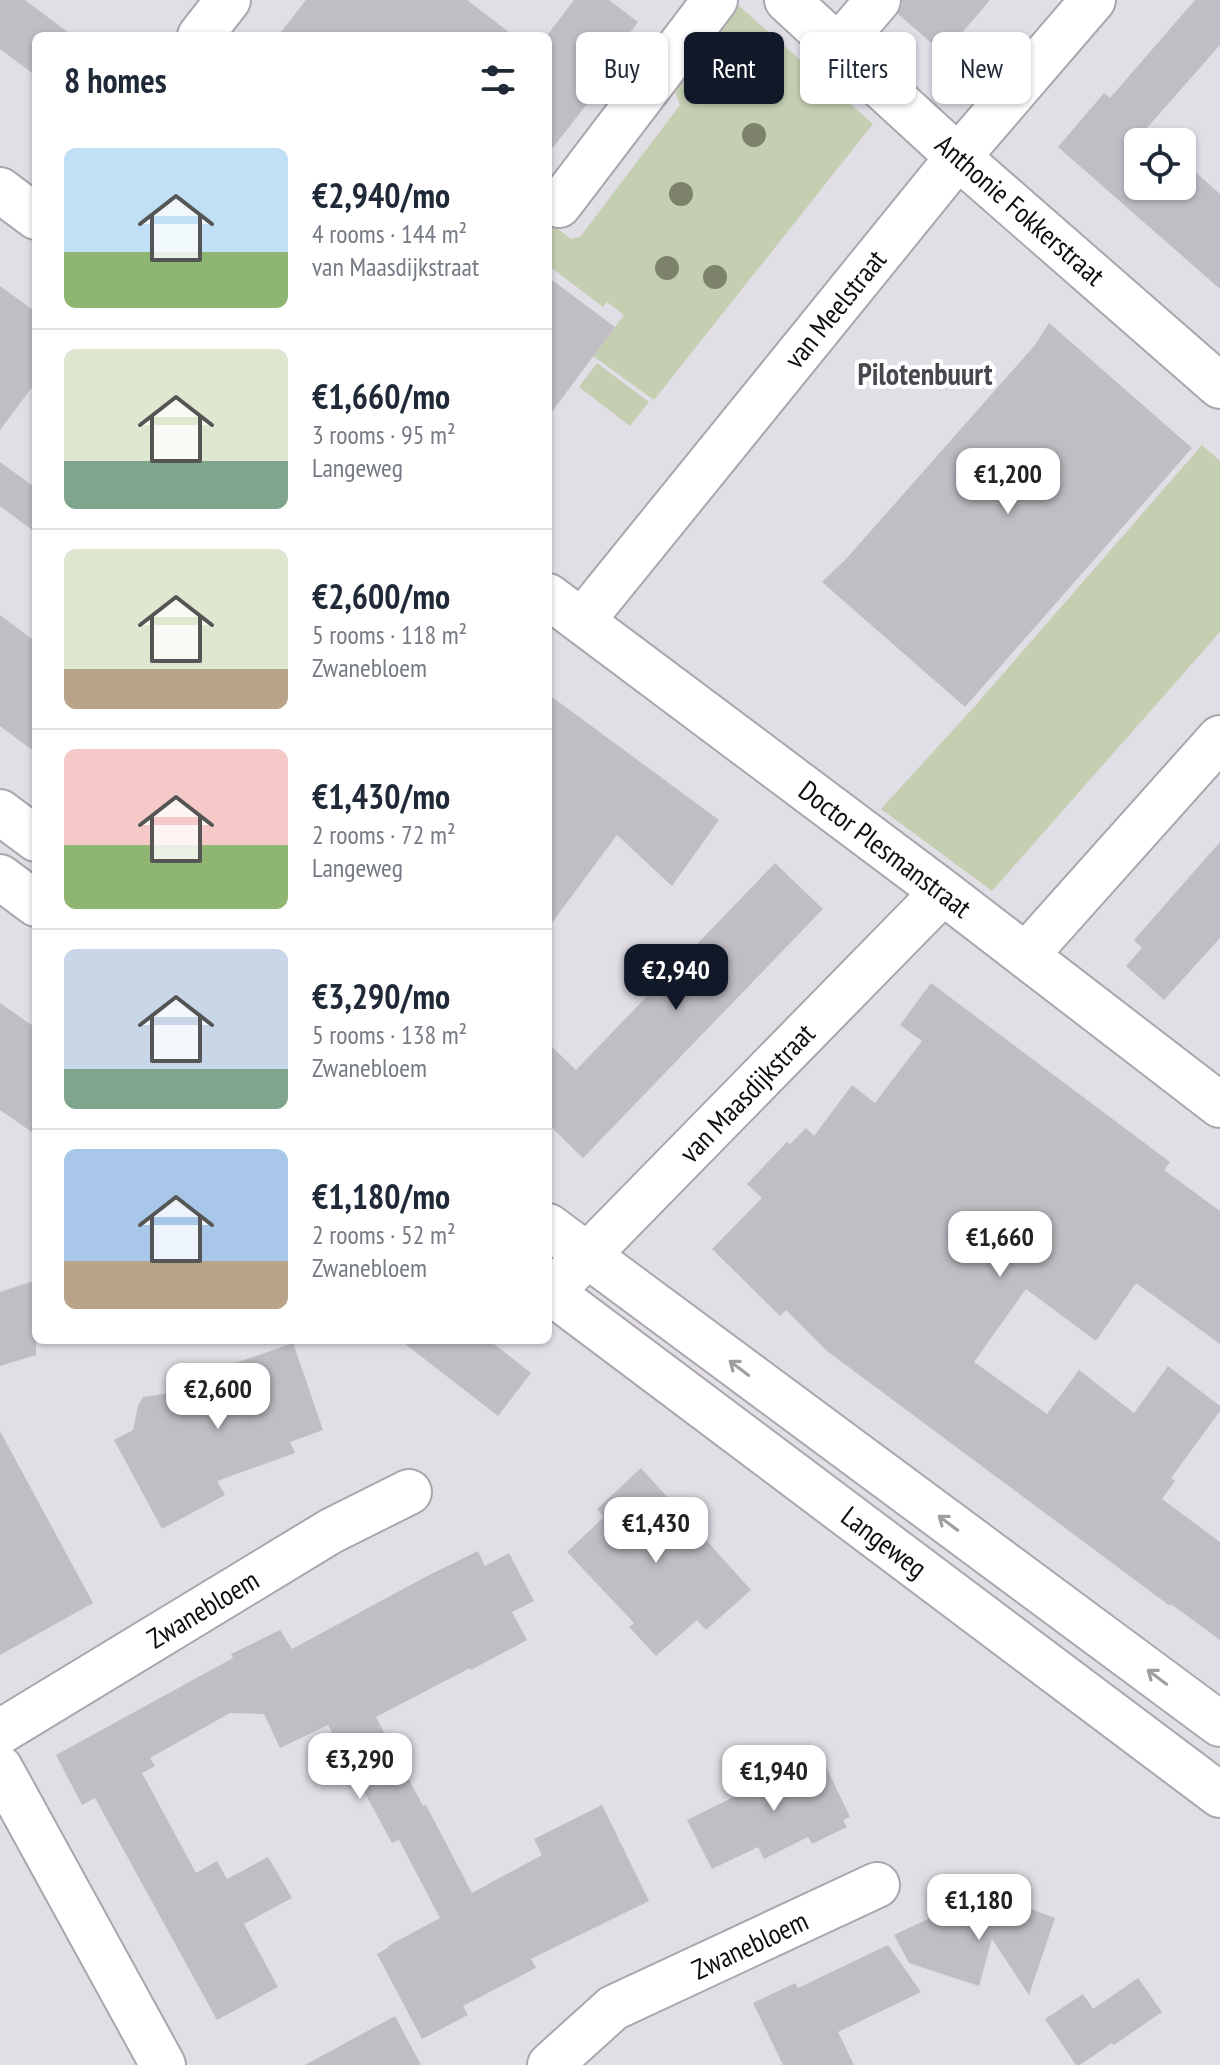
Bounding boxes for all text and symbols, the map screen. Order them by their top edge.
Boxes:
chip: Buy [576,32,668,104]
chip: Rent [684,32,784,104]
chip: Filters [800,32,916,104]
chip: New [932,32,1031,104]
text: 8 homes [64,58,167,102]
icon: filters [476,58,520,102]
street label: Anthonie Fokkerstraat [928,126,1113,294]
map controls [1124,128,1196,200]
button: locate [1124,128,1196,200]
text: €2,940/mo [312,173,450,217]
icon: home [128,180,224,276]
text: 4 rooms · 144 m² [312,217,467,250]
street label: van Meelstraat [775,241,894,376]
text: van Maasdijkstraat [312,250,479,283]
district label: Pilotenbuurt [857,354,993,393]
text: €1,660/mo [312,374,450,418]
icon: home [128,381,224,477]
text: 3 rooms · 95 m² [312,418,456,451]
pin: €1,200 [943,448,1073,516]
text: Langeweg [312,451,403,484]
text: €1,200 [974,457,1042,490]
text: €2,600/mo [312,574,450,618]
icon: home [128,581,224,677]
text: 5 rooms · 118 m² [312,618,467,651]
text: Zwanebloem [312,651,427,684]
street label: Doctor Plesmanstraat [792,772,979,926]
text: €1,430/mo [312,774,450,818]
icon: home [128,781,224,877]
text: 2 rooms · 72 m² [312,818,456,851]
text: Langeweg [312,851,403,884]
pin: €2,940 [611,944,741,1012]
text: €2,940 [642,953,710,986]
text: €3,290/mo [312,974,450,1018]
icon: home [128,981,224,1077]
street label: van Maasdijkstraat [671,1015,823,1170]
text: 5 rooms · 138 m² [312,1018,467,1051]
text: Zwanebloem [312,1051,427,1084]
text: €1,180/mo [312,1174,450,1218]
icon: home [128,1181,224,1277]
pin: €1,660 [935,1211,1065,1279]
text: 2 rooms · 52 m² [312,1218,456,1251]
text: €1,660 [966,1220,1034,1253]
text: Zwanebloem [312,1251,427,1284]
one-way arrow [729,1360,751,1376]
pin: €2,600 [153,1363,283,1431]
text: €2,600 [184,1372,252,1405]
pin: €1,430 [591,1497,721,1565]
street label: Langeweg [834,1497,935,1586]
text: €1,430 [622,1506,690,1539]
one-way arrow [938,1514,960,1531]
street label: Zwanebloem [140,1561,265,1656]
one-way arrow [1147,1669,1169,1686]
pin: €3,290 [295,1733,425,1801]
text: €3,290 [326,1742,394,1775]
pin: €1,940 [709,1745,839,1813]
text: €1,940 [740,1754,808,1787]
pin: €1,180 [914,1874,1044,1942]
text: €1,180 [945,1883,1013,1916]
street label: Zwanebloem [686,1902,814,1987]

